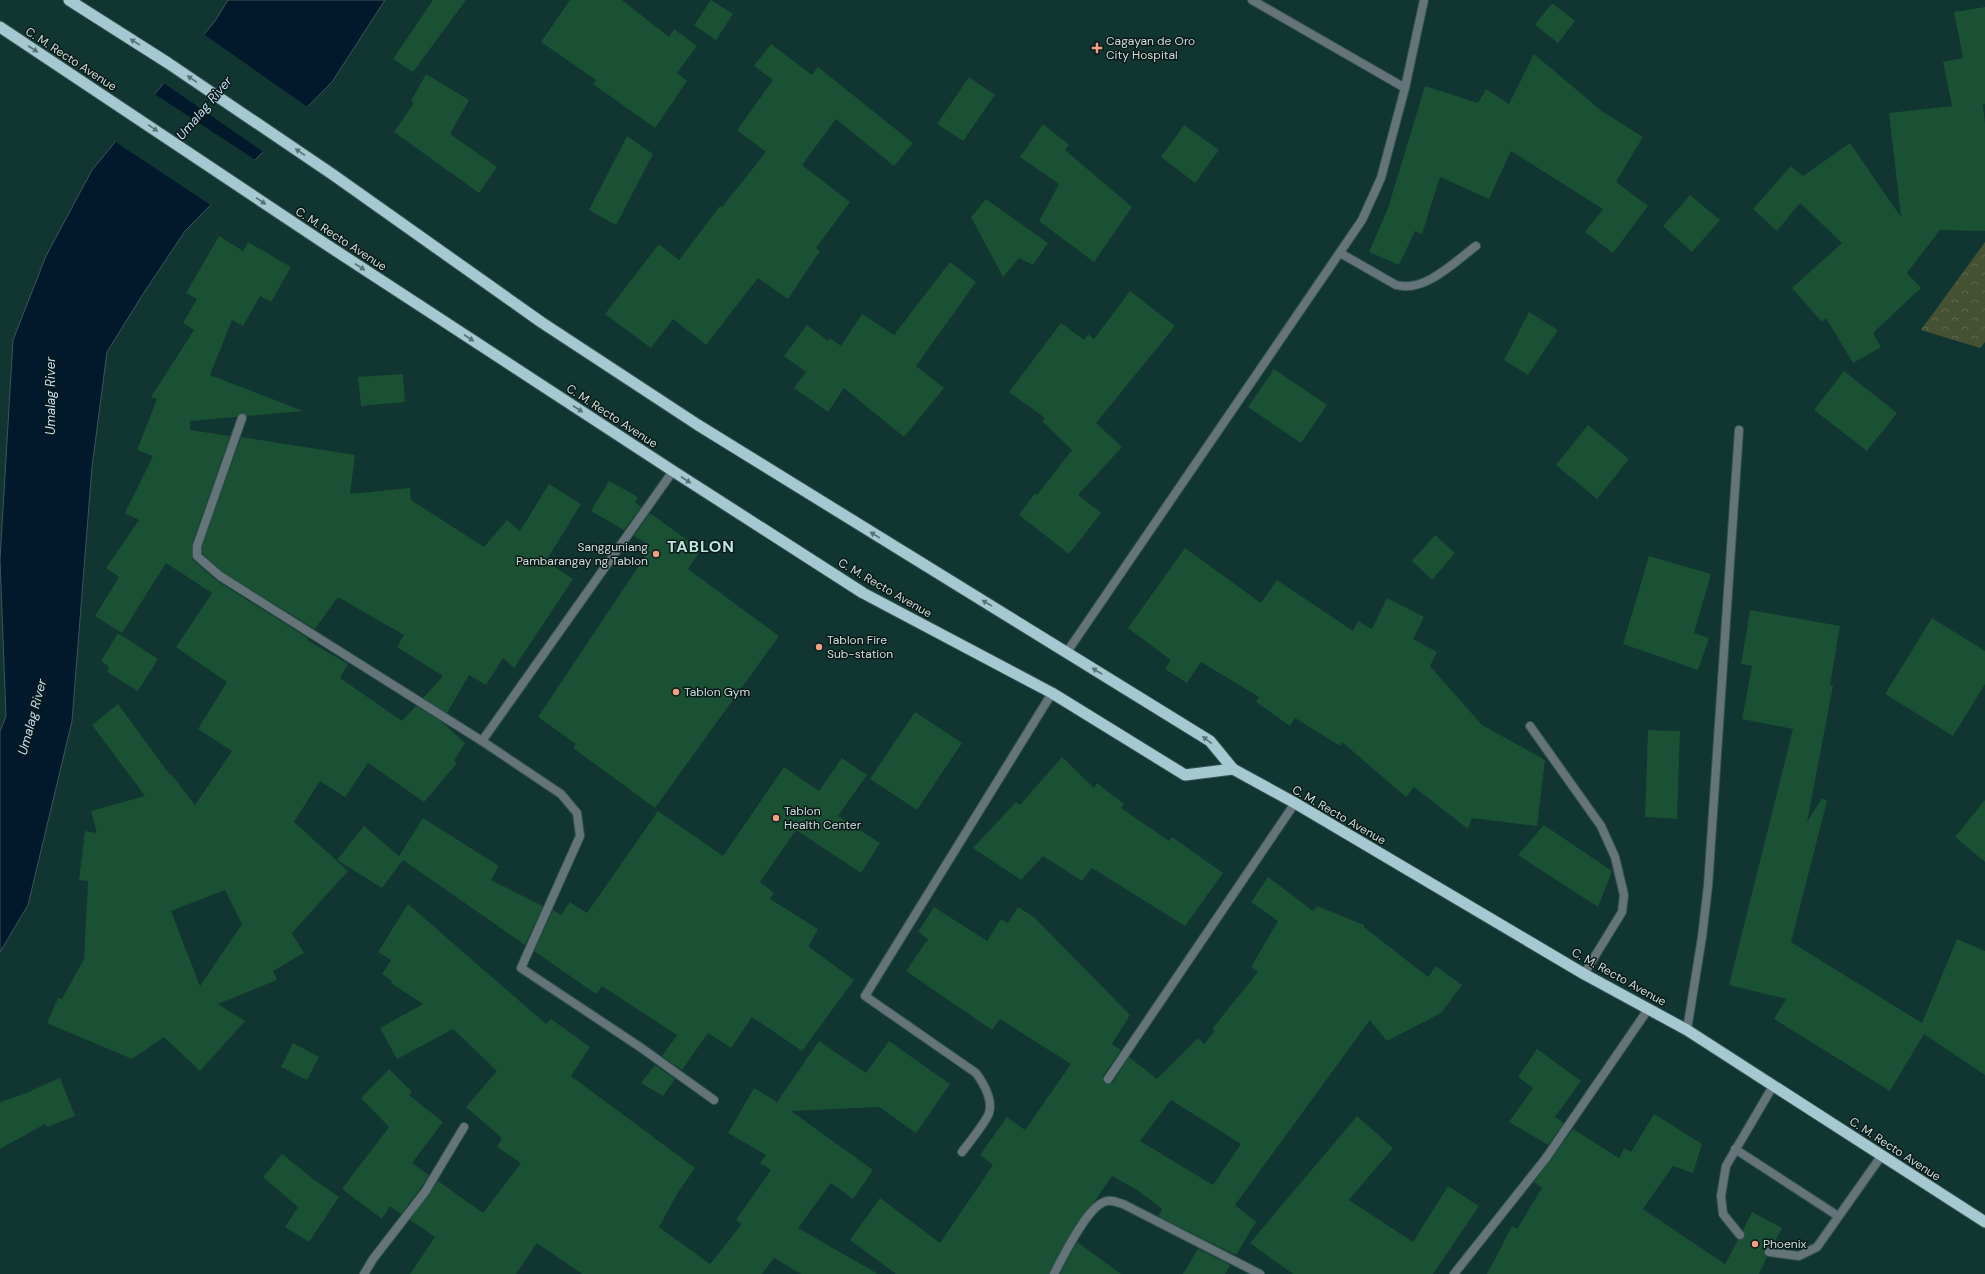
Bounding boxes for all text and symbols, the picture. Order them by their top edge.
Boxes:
street label: C. M. Recto Avenue [22,23,120,95]
place label: Cagayan de Oro City Hospital [1106,33,1195,63]
one-way arrow [130,39,141,46]
marker: Cagayan de Oro City Hospital [1091,42,1103,54]
one-way arrow [27,45,38,53]
water label: Umalag River [172,72,236,143]
one-way arrow [187,75,197,83]
one-way arrow [147,125,159,132]
one-way arrow [295,148,305,156]
one-way arrow [256,197,266,205]
street label: C. M. Recto Avenue [292,203,390,275]
one-way arrow [355,263,365,271]
one-way arrow [464,334,474,342]
water label: Umalag River [42,356,59,435]
street label: C. M. Recto Avenue [563,380,661,452]
one-way arrow [572,405,583,413]
one-way arrow [681,477,692,484]
one-way arrow [870,532,881,539]
district label: TABLON [667,536,735,557]
place label: Sangguniang Pambarangay ng Tablon [516,539,648,569]
marker: Sangguniang Pambarangay ng Tablon [651,549,661,559]
street label: C. M. Recto Avenue [835,555,935,621]
one-way arrow [982,599,992,607]
place label: Tablon Fire Sub-station [827,632,893,662]
marker: Tablon Fire Sub-station [814,642,824,652]
one-way arrow [1092,667,1103,674]
water label: Umalag River [14,676,51,757]
place label: Tablon Gym [684,684,750,700]
marker: Tablon Gym [671,687,681,697]
one-way arrow [1202,736,1213,744]
street label: C. M. Recto Avenue [1289,782,1389,848]
place label: Tablon Health Center [784,803,862,833]
marker: Tablon Health Center [771,813,781,823]
street label: C. M. Recto Avenue [1569,944,1669,1010]
street label: C. M. Recto Avenue [1846,1113,1944,1185]
place label: Phoenix [1763,1236,1807,1252]
marker: Phoenix [1750,1239,1760,1249]

